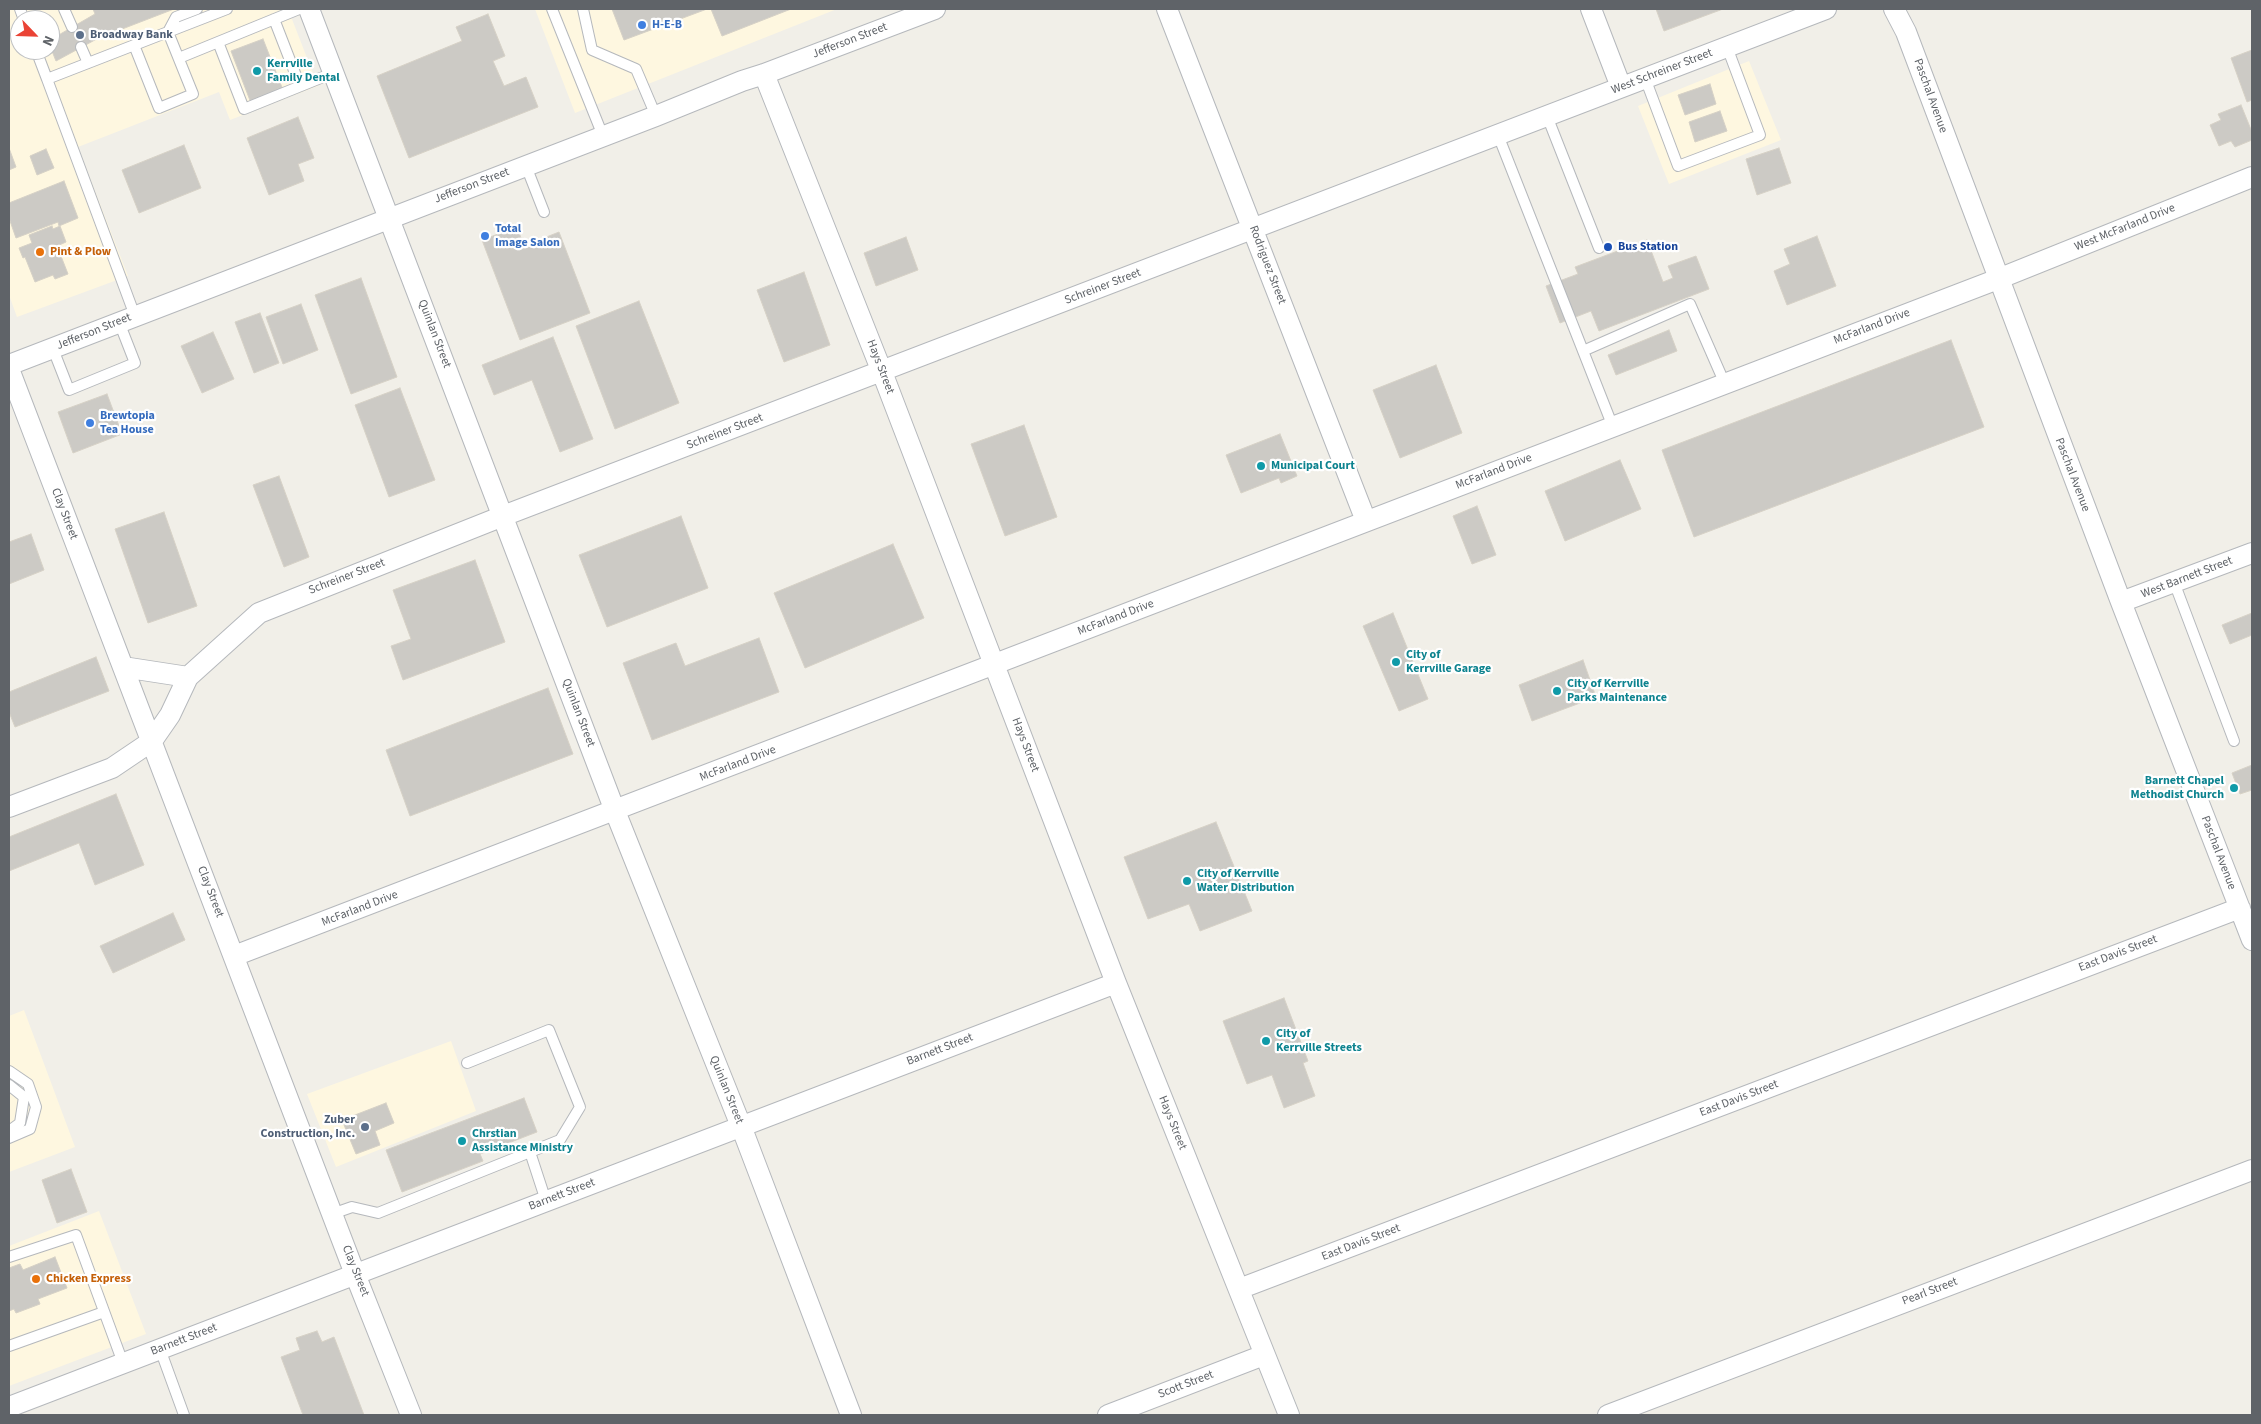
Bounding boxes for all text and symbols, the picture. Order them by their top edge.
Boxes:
north arrow [10,10,60,60]
place label: H-E-B [652,18,682,32]
marker: H-E-B [636,19,648,31]
street label: Jefferson Street [810,20,890,62]
place label: Broadway Bank [90,28,173,42]
marker: Broadway Bank [74,29,86,41]
text: N [37,32,59,49]
street label: West Schreiner Street [1609,46,1715,98]
place label: Kerrville Family Dental [267,57,340,85]
street label: Paschal Avenue [1910,57,1950,135]
marker: Kerrville Family Dental [251,65,263,77]
street label: Jefferson Street [432,165,512,207]
street label: West McFarland Drive [2073,201,2177,255]
place label: Total Image Salon [495,222,560,250]
street label: Rodriguez Street [1245,224,1289,306]
marker: Total Image Salon [479,230,491,242]
place label: Bus Station [1618,240,1678,254]
marker: Bus Station [1602,241,1614,253]
place label: Pint & Plow [50,245,111,259]
marker: Pint & Plow [34,246,46,258]
street label: Schreiner Street [1063,266,1143,308]
street label: Quinlan Street [414,298,454,370]
street label: McFarland Drive [1832,306,1912,348]
street label: Jefferson Street [55,311,133,353]
street label: Hays Street [863,338,897,396]
place label: Brewtopia Tea House [100,409,155,437]
street label: Schreiner Street [685,411,765,453]
marker: Brewtopia Tea House [84,417,96,429]
street label: Paschal Avenue [2051,436,2093,514]
street label: McFarland Drive [1454,451,1534,493]
place label: Municipal Court [1271,459,1355,473]
marker: Municipal Court [1255,460,1267,472]
street label: Clay Street [48,486,80,542]
street label: West Barnett Street [2139,554,2235,602]
street label: Schreiner Street [307,556,387,598]
street label: McFarland Drive [1076,597,1156,639]
place label: City of Kerrville Garage [1406,648,1491,676]
marker: City of Kerrville Garage [1390,656,1402,668]
street label: Quinlan Street [558,677,598,749]
place label: City of Kerrville Parks Maintenance [1567,677,1667,705]
marker: City of Kerrville Parks Maintenance [1551,685,1563,697]
street label: Hays Street [1008,716,1042,774]
street label: McFarland Drive [698,743,778,785]
place label: Barnett Chapel Methodist Church [2131,774,2224,802]
marker: Barnett Chapel Methodist Church [2228,782,2240,794]
street label: Paschal Avenue [2197,814,2239,892]
street label: Clay Street [194,864,226,920]
place label: City of Kerrville Water Distribution [1197,867,1294,895]
marker: City of Kerrville Water Distribution [1181,875,1193,887]
street label: McFarland Drive [320,888,400,930]
street label: East Davis Street [2077,932,2159,976]
place label: City of Kerrville Streets [1276,1027,1362,1055]
street label: Barnett Street [905,1031,975,1069]
marker: City of Kerrville Streets [1260,1035,1272,1047]
street label: Quinlan Street [706,1054,746,1126]
street label: East Davis Street [1698,1077,1780,1121]
street label: Hays Street [1155,1094,1189,1152]
place label: Zuber Construction, Inc. [261,1113,355,1141]
marker: Zuber Construction, Inc. [359,1121,371,1133]
place label: Chrstian Assistance Ministry [472,1127,573,1155]
marker: Chrstian Assistance Ministry [456,1135,468,1147]
street label: Barnett Street [527,1176,597,1214]
street label: East Davis Street [1320,1221,1402,1265]
street label: Clay Street [338,1243,372,1299]
place label: Chicken Express [46,1272,131,1286]
marker: Chicken Express [30,1273,42,1285]
street label: Pearl Street [1900,1275,1960,1309]
street label: Barnett Street [149,1321,219,1359]
street label: Scott Street [1156,1368,1216,1402]

